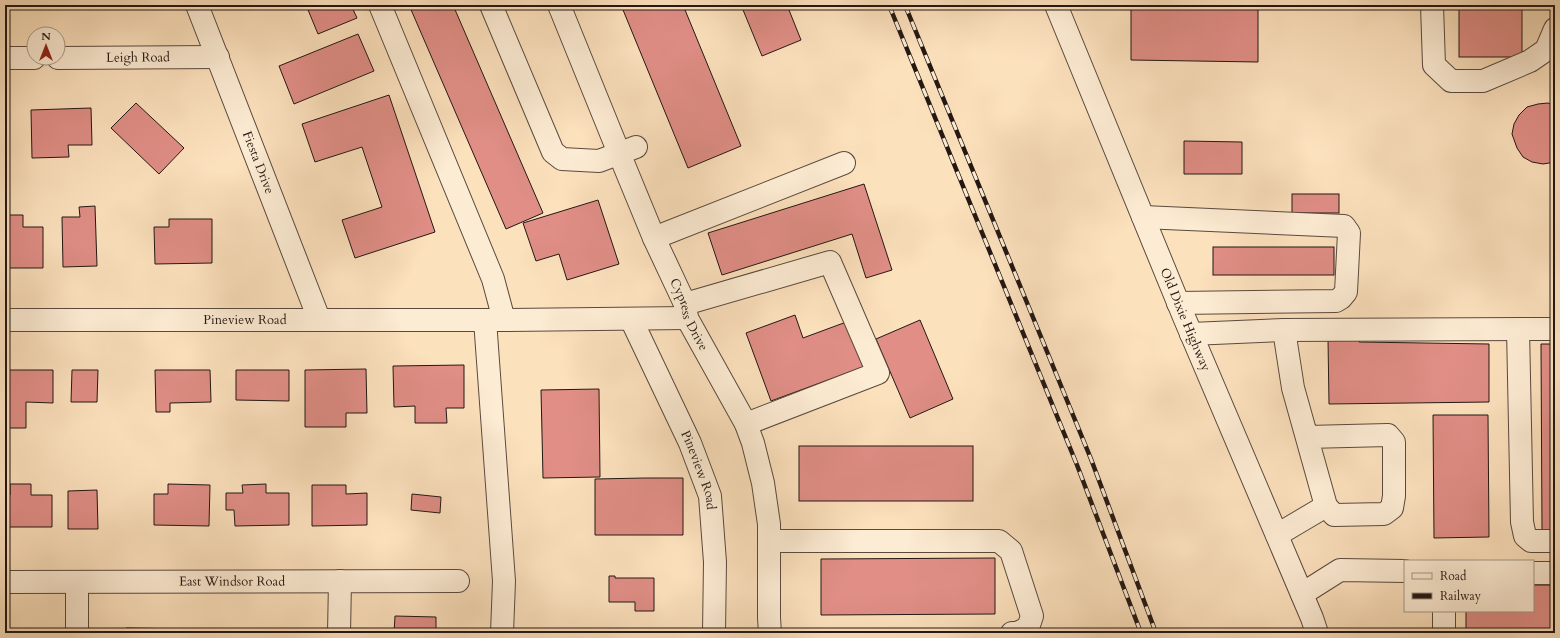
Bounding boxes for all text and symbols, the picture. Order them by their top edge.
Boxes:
north arrow [26,26,66,66]
text: N [41,29,51,44]
street label: Leigh Road [106,48,170,67]
street label: Fiesta Drive [238,128,279,197]
street label: Old Dixie Highway [1156,265,1215,374]
street label: Cypress Drive [665,275,713,354]
street label: Pineview Road [203,311,287,329]
street label: Pineview Road [676,427,720,510]
legend [1404,560,1534,612]
text: Road [1440,568,1467,584]
street label: East Windsor Road [179,572,285,591]
text: Railway [1440,588,1482,604]

